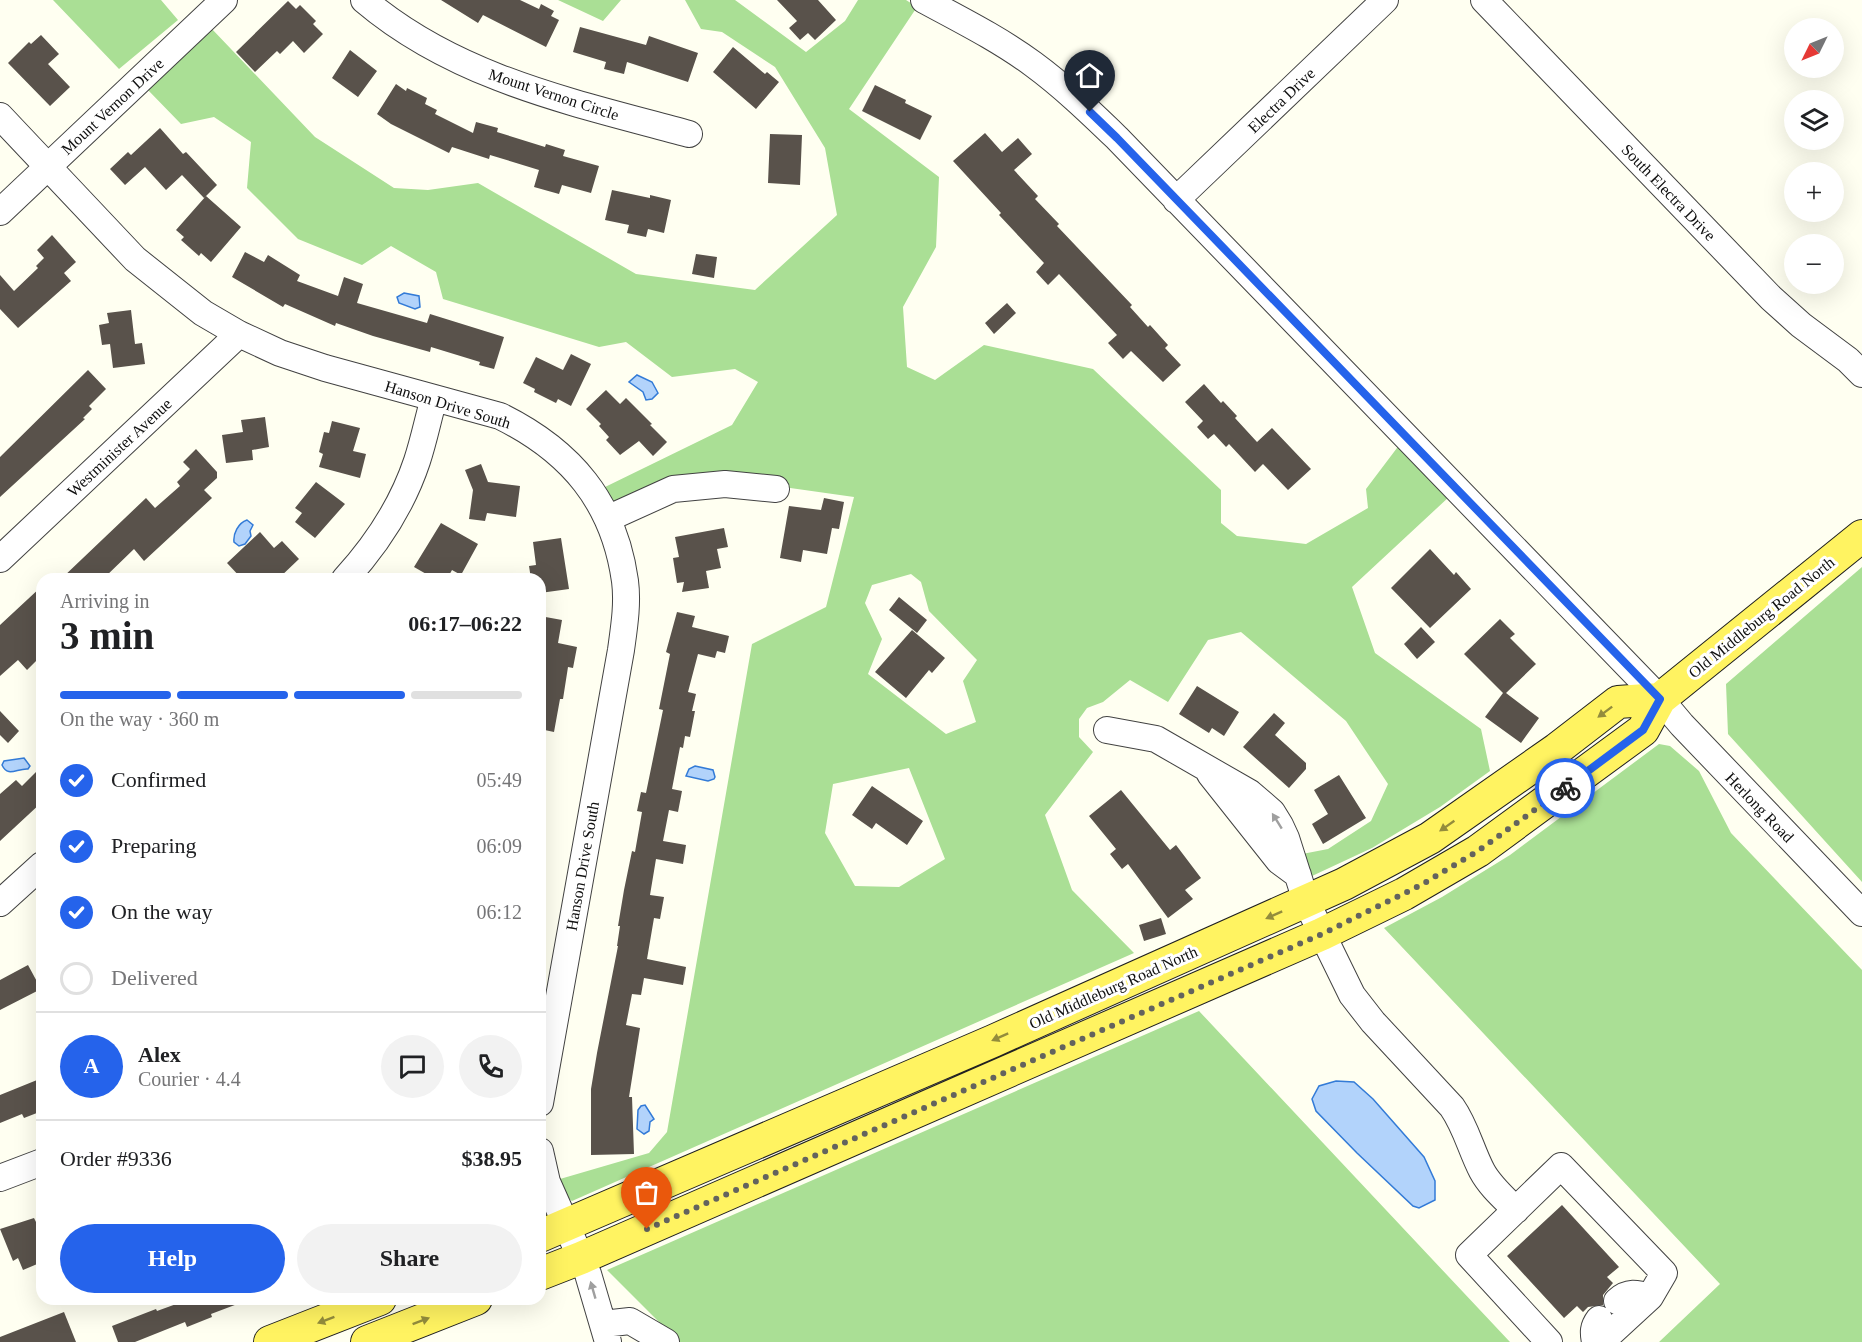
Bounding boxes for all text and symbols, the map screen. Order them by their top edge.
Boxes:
north arrow [1784,18,1844,78]
map controls [1784,18,1844,294]
pin [1064,50,1115,112]
street label: Mount Vernon Drive [58,55,167,158]
icon: home [1073,59,1106,92]
street label: Electra Drive [1245,64,1318,136]
street label: Mount Vernon Circle [487,65,621,124]
button: layers [1784,90,1844,150]
street label: South Electra Drive [1618,141,1719,244]
button: + [1784,162,1844,222]
button: − [1784,234,1844,294]
street label: Hanson Drive South [383,377,513,432]
street label: Westminister Avenue [64,395,175,500]
street label: Old Middleburg Road North [1685,553,1838,682]
text: Arriving in [60,590,149,612]
text: 06:17–06:22 [408,611,522,636]
text: 3 min [60,614,154,657]
one-way arrow [1598,706,1613,718]
text: On the way · 360 m [60,708,219,730]
courier [1535,758,1595,818]
icon: check [60,764,93,797]
text: Confirmed [111,767,206,792]
text: 05:49 [476,769,522,791]
street label: Herlong Road [1721,769,1797,846]
icon: bike [1549,772,1582,805]
street label: Hanson Drive South [563,800,602,932]
one-way arrow [1272,813,1283,829]
one-way arrow [1439,820,1455,832]
icon: check [60,830,93,863]
text: Preparing [111,833,197,858]
text: 06:09 [476,835,522,857]
icon: check [60,896,93,929]
text: On the way [111,899,212,924]
text: 06:12 [476,901,522,923]
one-way arrow [1265,911,1282,920]
street label: Old Middleburg Road North [1026,943,1200,1033]
text: Delivered [111,965,198,990]
one-way arrow [991,1033,1008,1042]
button: chat [381,1035,444,1098]
button: phone [459,1035,522,1098]
text: Alex [138,1042,181,1067]
text: A [84,1053,99,1078]
text: Courier · 4.4 [138,1068,241,1090]
text: Order #9336 [60,1146,172,1171]
text: $38.95 [462,1146,522,1171]
pin [621,1167,672,1229]
icon: bag [630,1176,663,1209]
button: Help [60,1224,285,1293]
button: Share [297,1224,522,1293]
one-way arrow [588,1281,597,1299]
one-way arrow [413,1315,431,1325]
one-way arrow [317,1316,335,1326]

